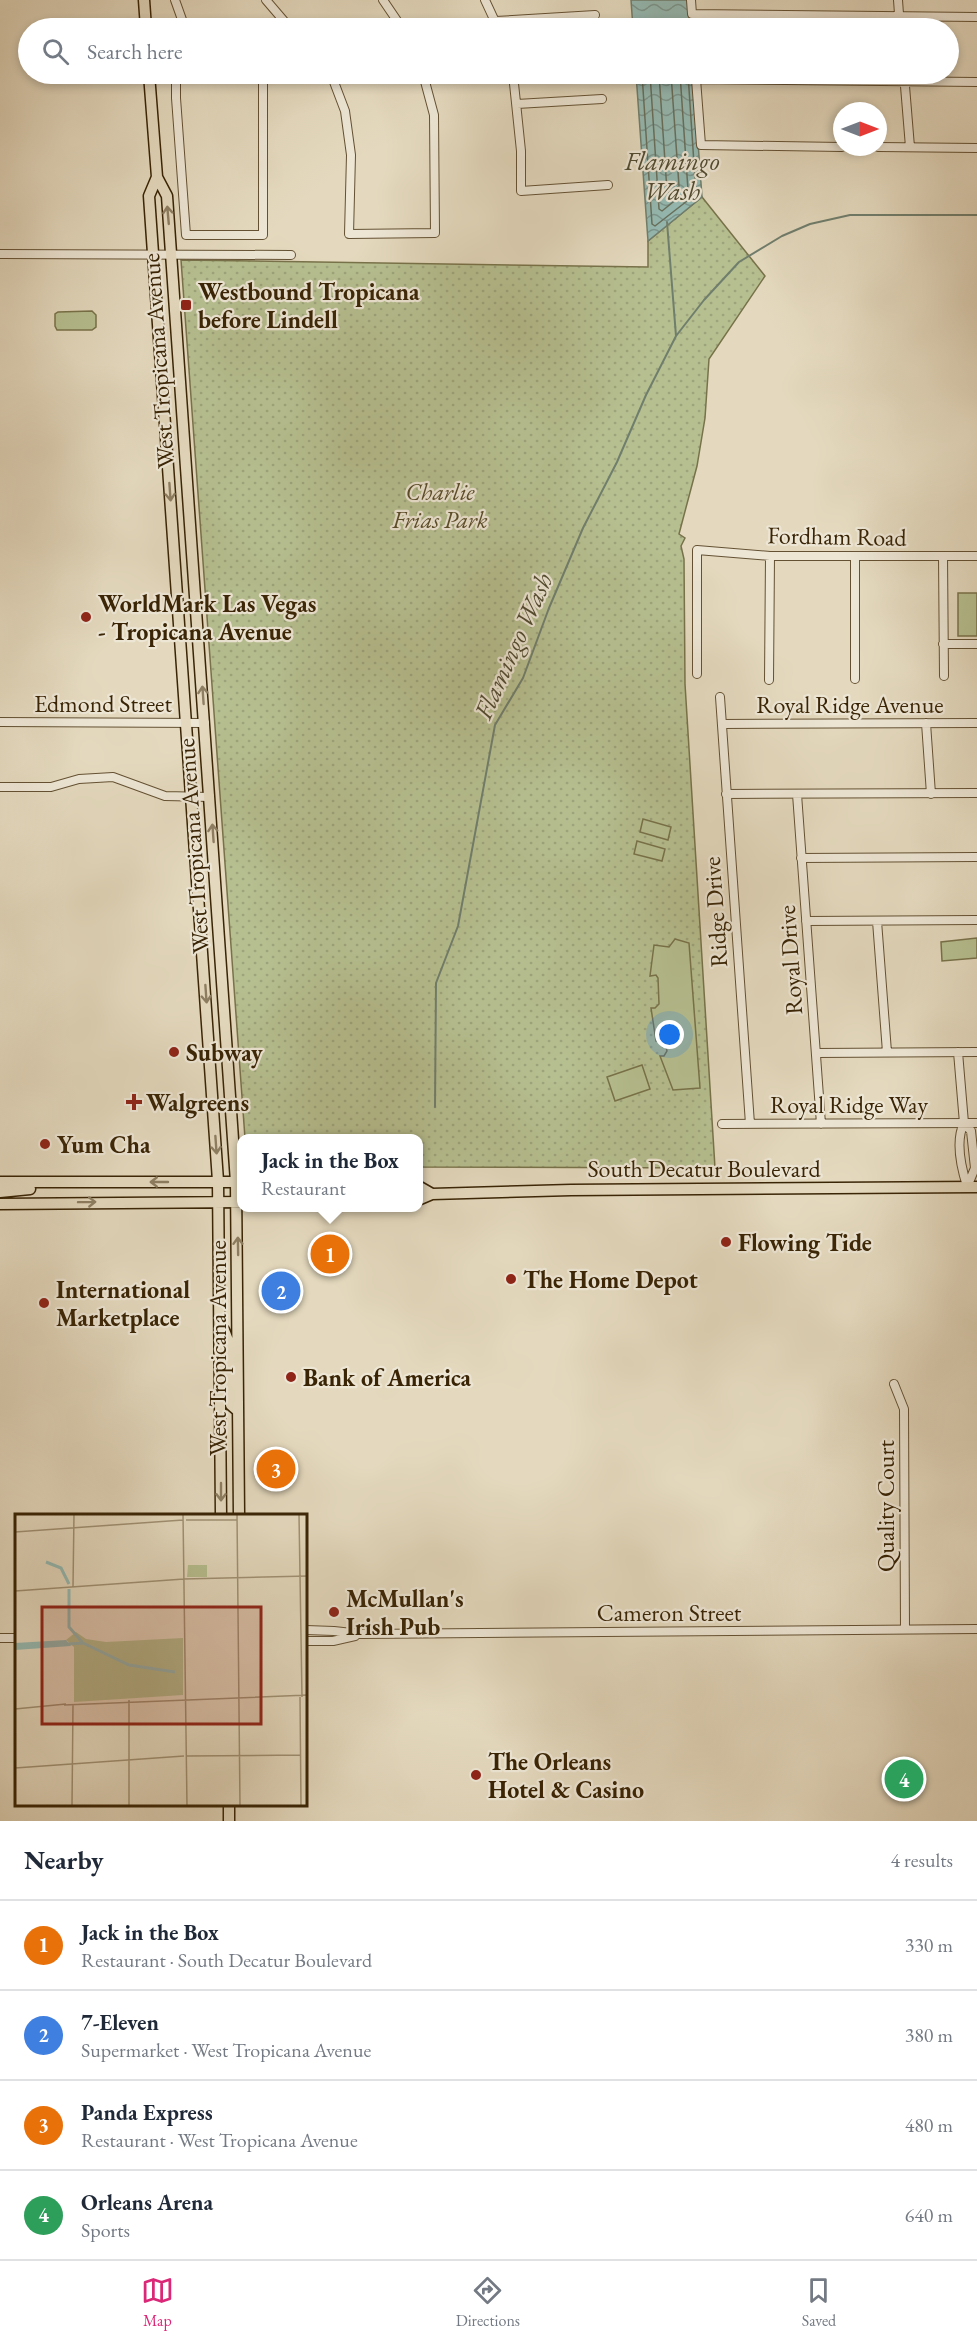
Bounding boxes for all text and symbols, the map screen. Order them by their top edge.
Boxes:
search box [18,18,959,84]
icon: search [39,35,72,68]
text: Search here [87,37,182,66]
north arrow [833,102,887,156]
water label: Flamingo Wash [623,144,720,208]
one-way arrow [162,205,173,225]
street label: West Tropicana Avenue [135,252,181,470]
place label: Westbound Tropicana before Lindell [198,276,420,335]
marker: Westbound Tropicana before Lindell [179,298,193,312]
park label: Charlie Frias Park [391,476,488,535]
one-way arrow [164,482,175,502]
street label: Fordham Road [767,519,908,553]
water label: Flamingo Wash [465,567,561,725]
place label: WorldMark Las Vegas - Tropicana Avenue [98,588,316,647]
marker: WorldMark Las Vegas - Tropicana Avenue [79,610,93,624]
one-way arrow [197,686,208,706]
street label: Edmond Street [34,688,172,719]
street label: Royal Ridge Avenue [756,689,944,720]
street label: West Tropicana Avenue [170,737,216,955]
one-way arrow [207,823,218,843]
street label: Ridge Drive [696,856,734,968]
street label: Royal Drive [771,904,809,1016]
one-way arrow [201,983,212,1003]
your location [655,1020,684,1049]
place label: Subway [186,1037,263,1069]
marker: Subway [167,1045,181,1059]
place label: Walgreens [146,1087,249,1119]
street label: Royal Ridge Way [770,1089,928,1120]
marker: Walgreens [127,1095,141,1109]
place label: Yum Cha [57,1129,151,1160]
one-way arrow [210,1134,221,1154]
popup [237,1134,423,1212]
marker: Yum Cha [38,1137,52,1151]
text: Jack in the Box [261,1146,399,1175]
street label: South Decatur Boulevard [587,1153,821,1184]
text: Restaurant [261,1175,346,1201]
one-way arrow [150,1176,170,1188]
one-way arrow [77,1196,97,1208]
place label: Flowing Tide [738,1227,872,1259]
pin: 1 [310,1232,350,1276]
marker: Flowing Tide [719,1235,733,1249]
one-way arrow [232,1236,244,1256]
street label: West Tropicana Avenue [202,1240,233,1456]
place label: The Home Depot [523,1264,698,1295]
pin: 2 [262,1268,300,1314]
marker: The Home Depot [504,1272,518,1286]
place label: International Marketplace [56,1274,190,1333]
marker: International Marketplace [37,1296,51,1310]
place label: Bank of America [303,1362,471,1393]
marker: Bank of America [284,1370,298,1384]
street label: Quality Court [870,1439,901,1572]
pin: 3 [256,1446,296,1492]
one-way arrow [215,1481,227,1501]
inset map [15,1514,308,1806]
place label: McMullan's Irish Pub [346,1583,464,1642]
street label: Cameron Street [597,1597,742,1628]
marker: McMullan's Irish Pub [327,1605,341,1619]
place label: The Orleans Hotel & Casino [488,1746,644,1805]
pin: 4 [884,1756,924,1802]
marker: The Orleans Hotel & Casino [469,1768,483,1782]
text: Nearby [24,1843,104,1877]
text: 4 results [890,1847,953,1873]
text: Jack in the Box [81,1918,219,1947]
text: 1 [38,1932,49,1958]
text: 330 m [905,1932,953,1958]
text: Restaurant · South Decatur Boulevard [81,1947,372,1973]
text: 7-Eleven [81,2008,159,2037]
text: 2 [38,2022,49,2048]
text: 380 m [905,2022,953,2048]
text: Supermarket · West Tropicana Avenue [81,2037,371,2063]
text: Panda Express [81,2098,213,2127]
text: 3 [38,2112,49,2138]
text: 480 m [905,2112,953,2138]
text: Restaurant · West Tropicana Avenue [81,2127,358,2153]
text: Orleans Arena [81,2188,213,2217]
text: 4 [38,2202,49,2228]
text: 640 m [905,2202,953,2228]
text: Sports [81,2217,130,2243]
tab: Map [141,2274,174,2331]
tab: Directions [456,2274,520,2331]
tab: Saved [802,2274,836,2331]

